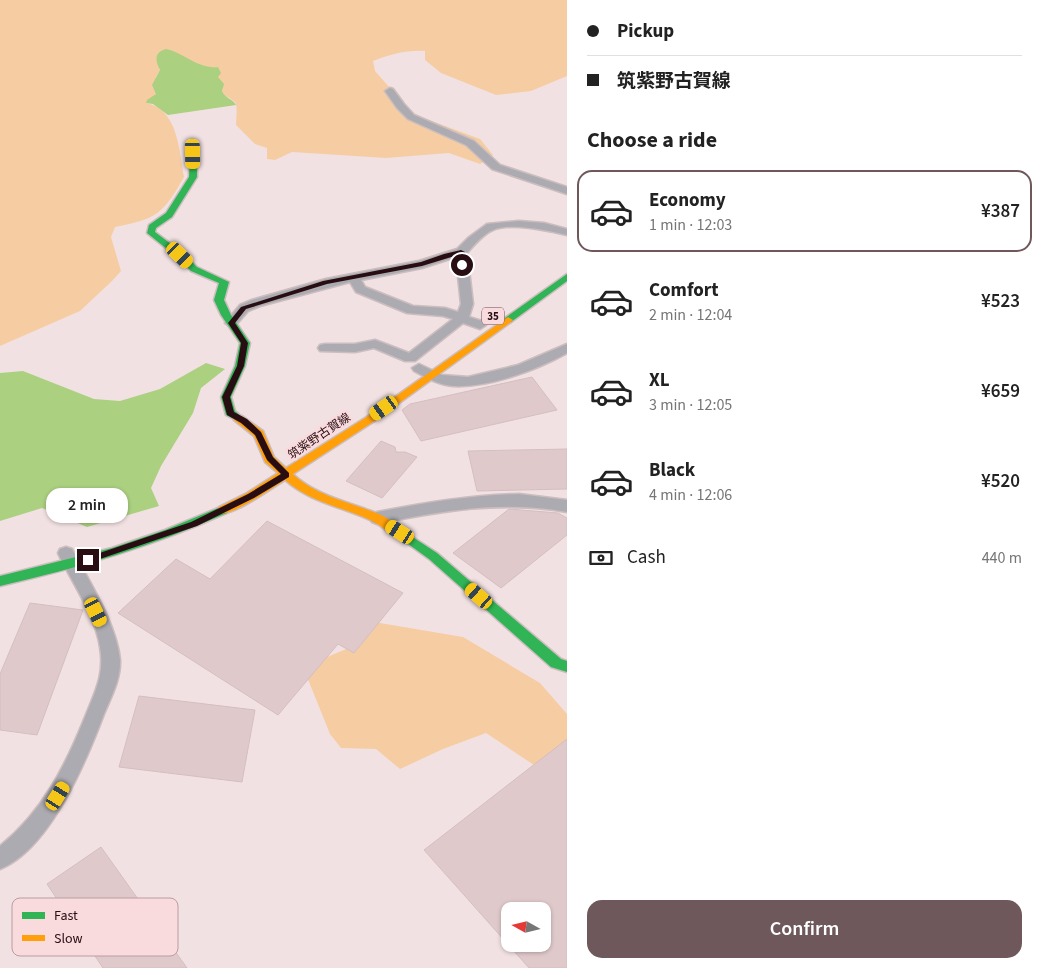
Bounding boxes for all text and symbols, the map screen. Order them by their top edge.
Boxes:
text: Pickup [617,18,674,45]
text: 筑紫野古賀線 [617,68,731,95]
text: Choose a ride [587,124,717,156]
car [185,139,200,169]
text: Economy [649,187,726,214]
icon: car [589,189,634,234]
text: ¥387 [981,198,1020,225]
text: 1 min · 12:03 [649,214,732,236]
car [163,239,196,271]
route start [451,254,473,276]
text: Comfort [649,277,719,304]
icon: car [589,279,634,324]
text: ¥523 [981,288,1020,315]
text: 2 min · 12:04 [649,304,732,326]
road number: 35 [482,308,504,324]
text: XL [649,367,670,394]
icon: car [589,369,634,414]
text: ¥659 [981,378,1020,405]
car [367,393,400,423]
text: 3 min · 12:05 [649,394,732,416]
street label: 筑紫野古賀線 [285,409,354,464]
text: Black [649,457,695,484]
icon: car [589,459,634,504]
text: ¥520 [981,468,1020,495]
text: 4 min · 12:06 [649,484,732,506]
callout: 2 min [47,488,129,522]
text: 2 min [68,494,106,516]
car [383,518,416,546]
icon: cash [587,544,615,572]
text: Cash [627,544,666,571]
text: 440 m [982,547,1022,569]
route end [77,549,99,571]
car [462,580,495,612]
car [82,595,109,629]
car [43,779,72,813]
legend [12,898,178,956]
button: Confirm [587,900,1022,958]
north arrow [501,902,551,952]
map controls [501,902,551,952]
text: Fast [54,906,78,926]
text: Slow [54,929,83,949]

